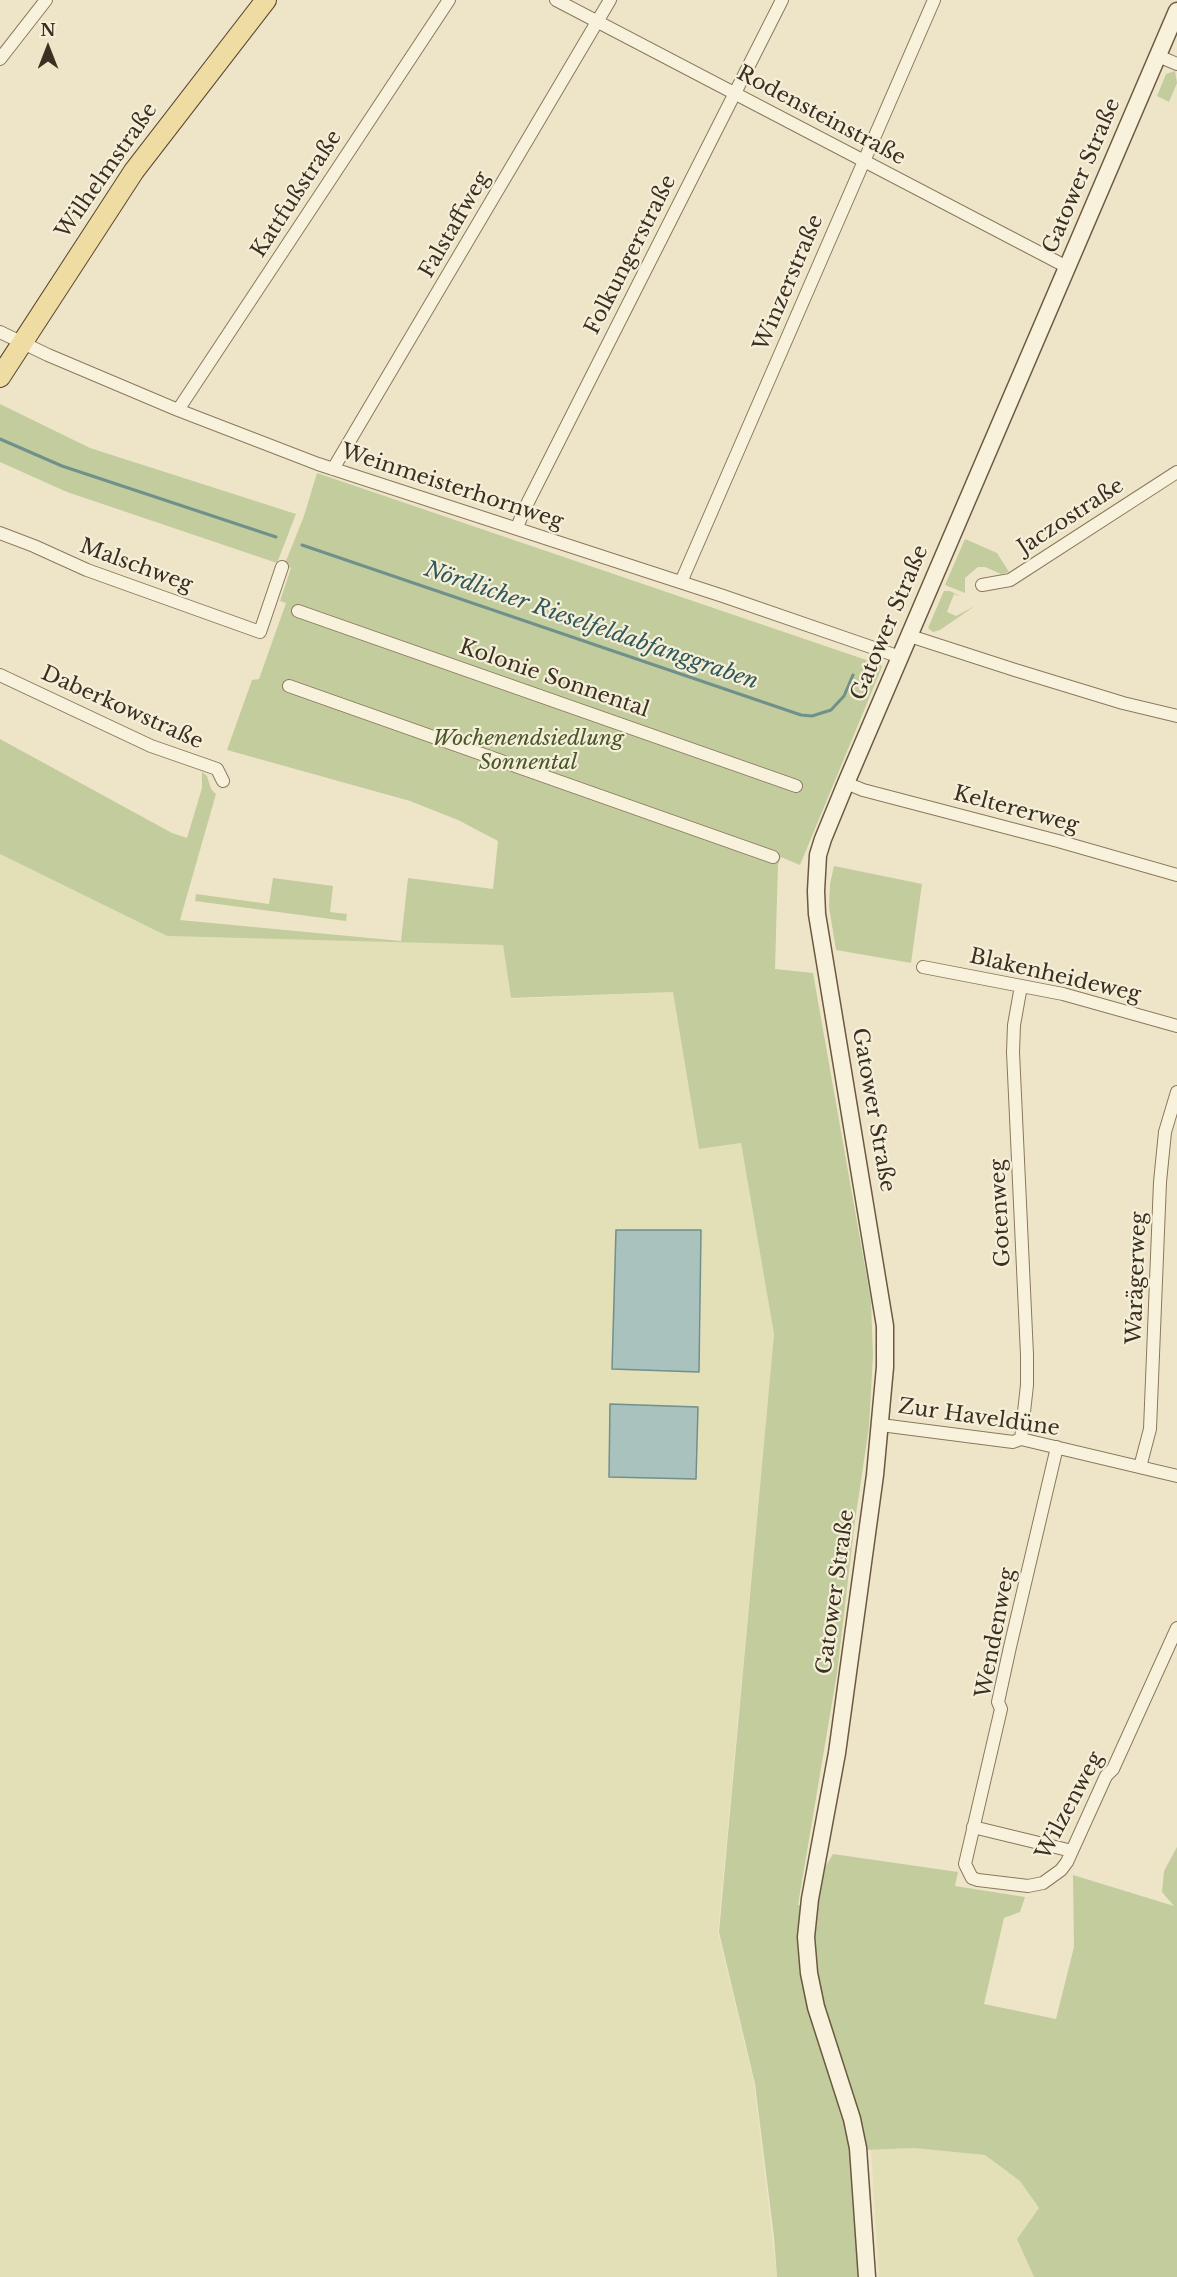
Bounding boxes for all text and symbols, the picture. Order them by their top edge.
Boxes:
north arrow [18,18,78,78]
text: N [40,20,56,40]
street label: Rodensteinstraße [732,61,910,171]
street label: Gatower Straße [1038,95,1126,257]
street label: Wilhelmstraße [51,98,163,244]
street label: Kattfußstraße [247,126,347,262]
street label: Falstaffweg [415,167,495,283]
street label: Folkungerstraße [580,171,682,339]
street label: Winzerstraße [749,211,829,355]
street label: Weinmeisterhornweg [338,439,566,535]
street label: Jaczostraße [1013,473,1129,561]
street label: Malschweg [76,534,196,598]
street label: Gatower Straße [846,542,934,704]
water label: Nördlicher Rieselfeldabfanggraben [421,556,761,696]
street label: Kolonie Sonnental [456,635,652,723]
street label: Daberkowstraße [37,661,207,755]
park label: Wochenendsiedlung Sonnental [432,726,624,776]
street label: Keltererweg [951,781,1081,839]
street label: Blakenheideweg [967,944,1143,1008]
street label: Gatower Straße [846,1026,900,1194]
street label: Gotenweg [986,1158,1016,1268]
street label: Warägerweg [1122,1211,1152,1345]
street label: Zur Haveldüne [897,1394,1061,1442]
street label: Gatower Straße [812,1508,860,1676]
street label: Wendenweg [971,1566,1021,1700]
street label: Wilzenweg [1031,1748,1109,1864]

